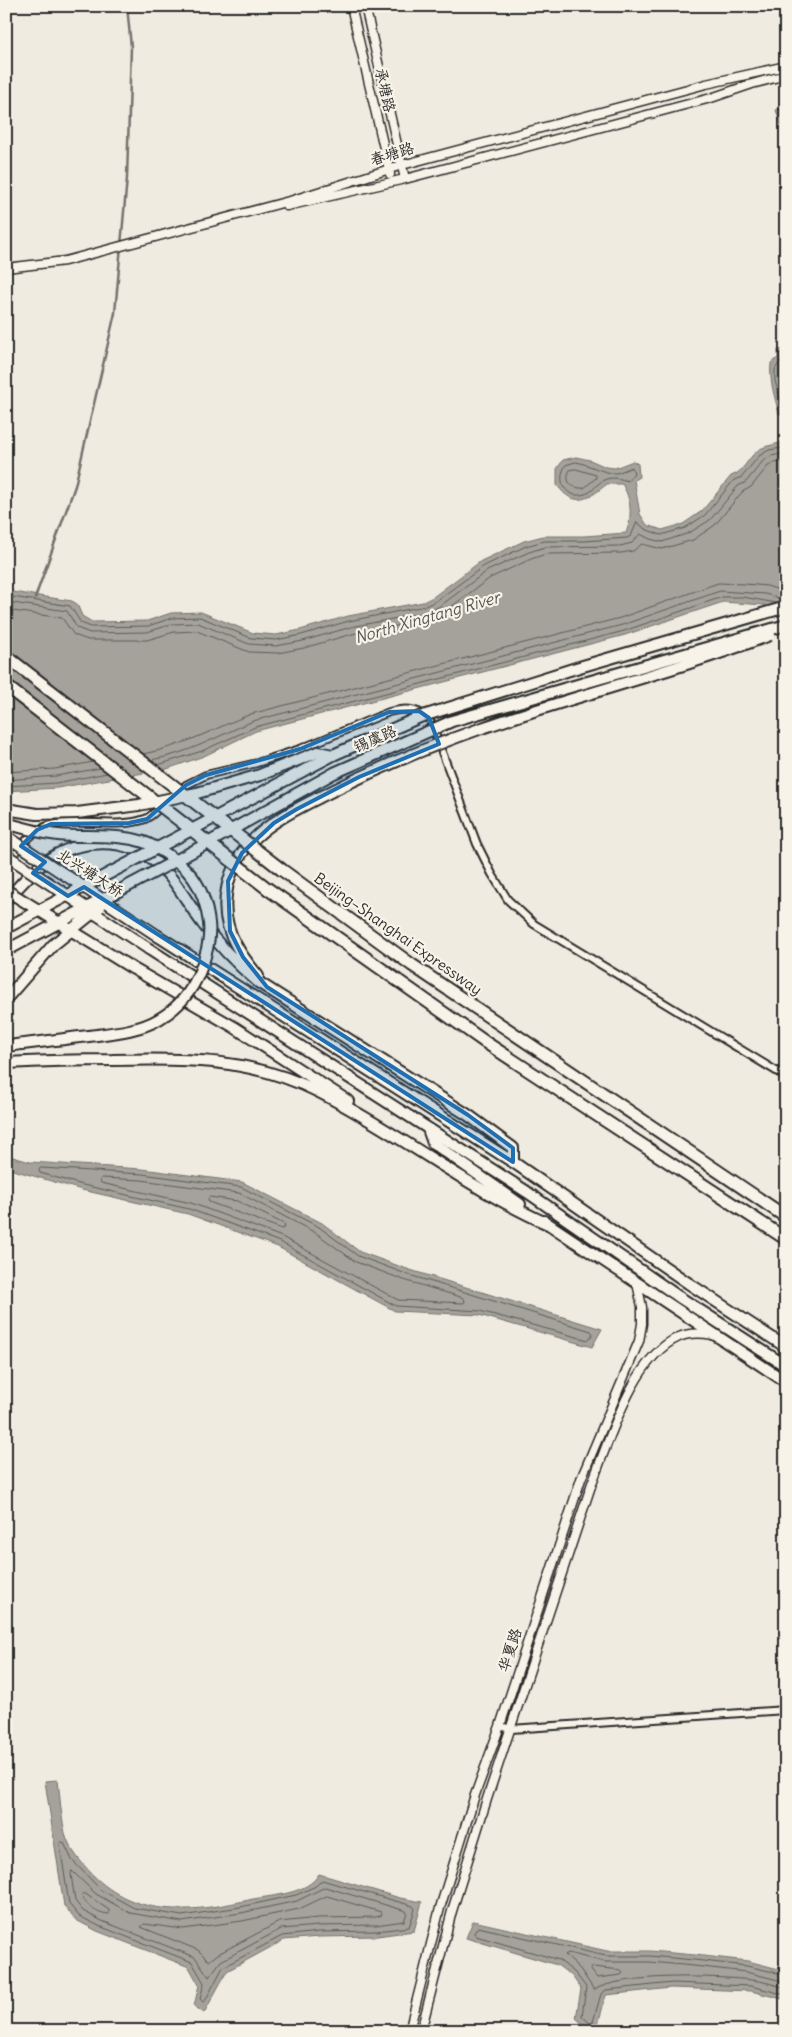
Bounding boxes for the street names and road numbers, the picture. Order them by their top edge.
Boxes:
street label: 承塘路 [371,66,400,114]
street label: 春塘路 [368,138,416,169]
street label: 锡虞路 [350,721,399,756]
street label: 北兴塘大桥 [54,844,127,901]
street label: Beijing–Shanghai Expressway [311,868,486,999]
street label: 华夏路 [494,1626,526,1674]

